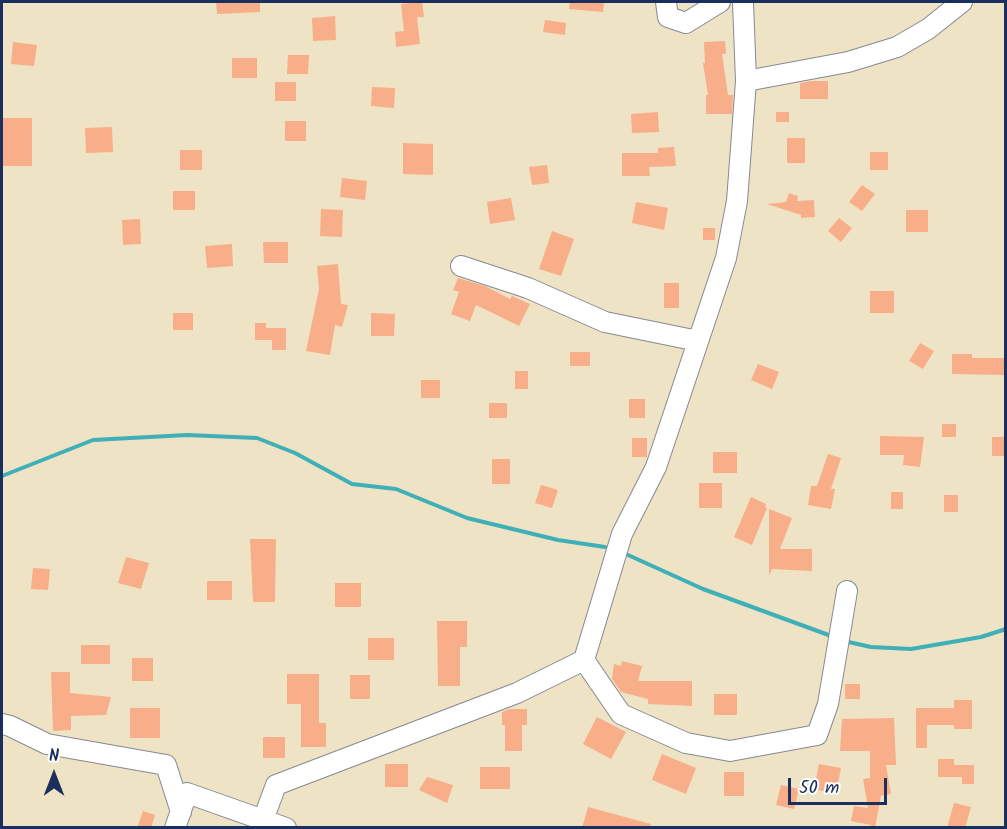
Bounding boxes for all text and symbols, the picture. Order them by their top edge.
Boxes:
text: N [49,744,59,769]
north arrow [24,745,84,805]
scale bar [791,766,890,804]
text: 50 m [799,774,839,803]

